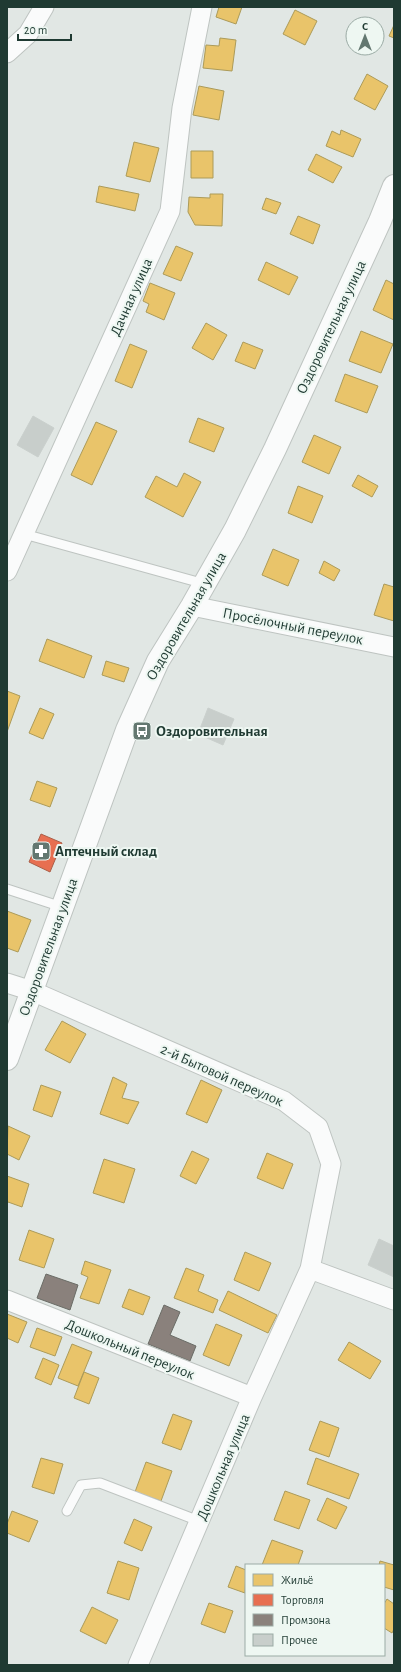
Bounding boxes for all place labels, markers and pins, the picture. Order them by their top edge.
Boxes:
bus stop icon: Оздоровительная [131,720,153,742]
place label: Оздоровительная [156,724,268,739]
pharmacy icon: Аптечный склад [30,840,52,862]
place label: Аптечный склад [55,844,157,859]

